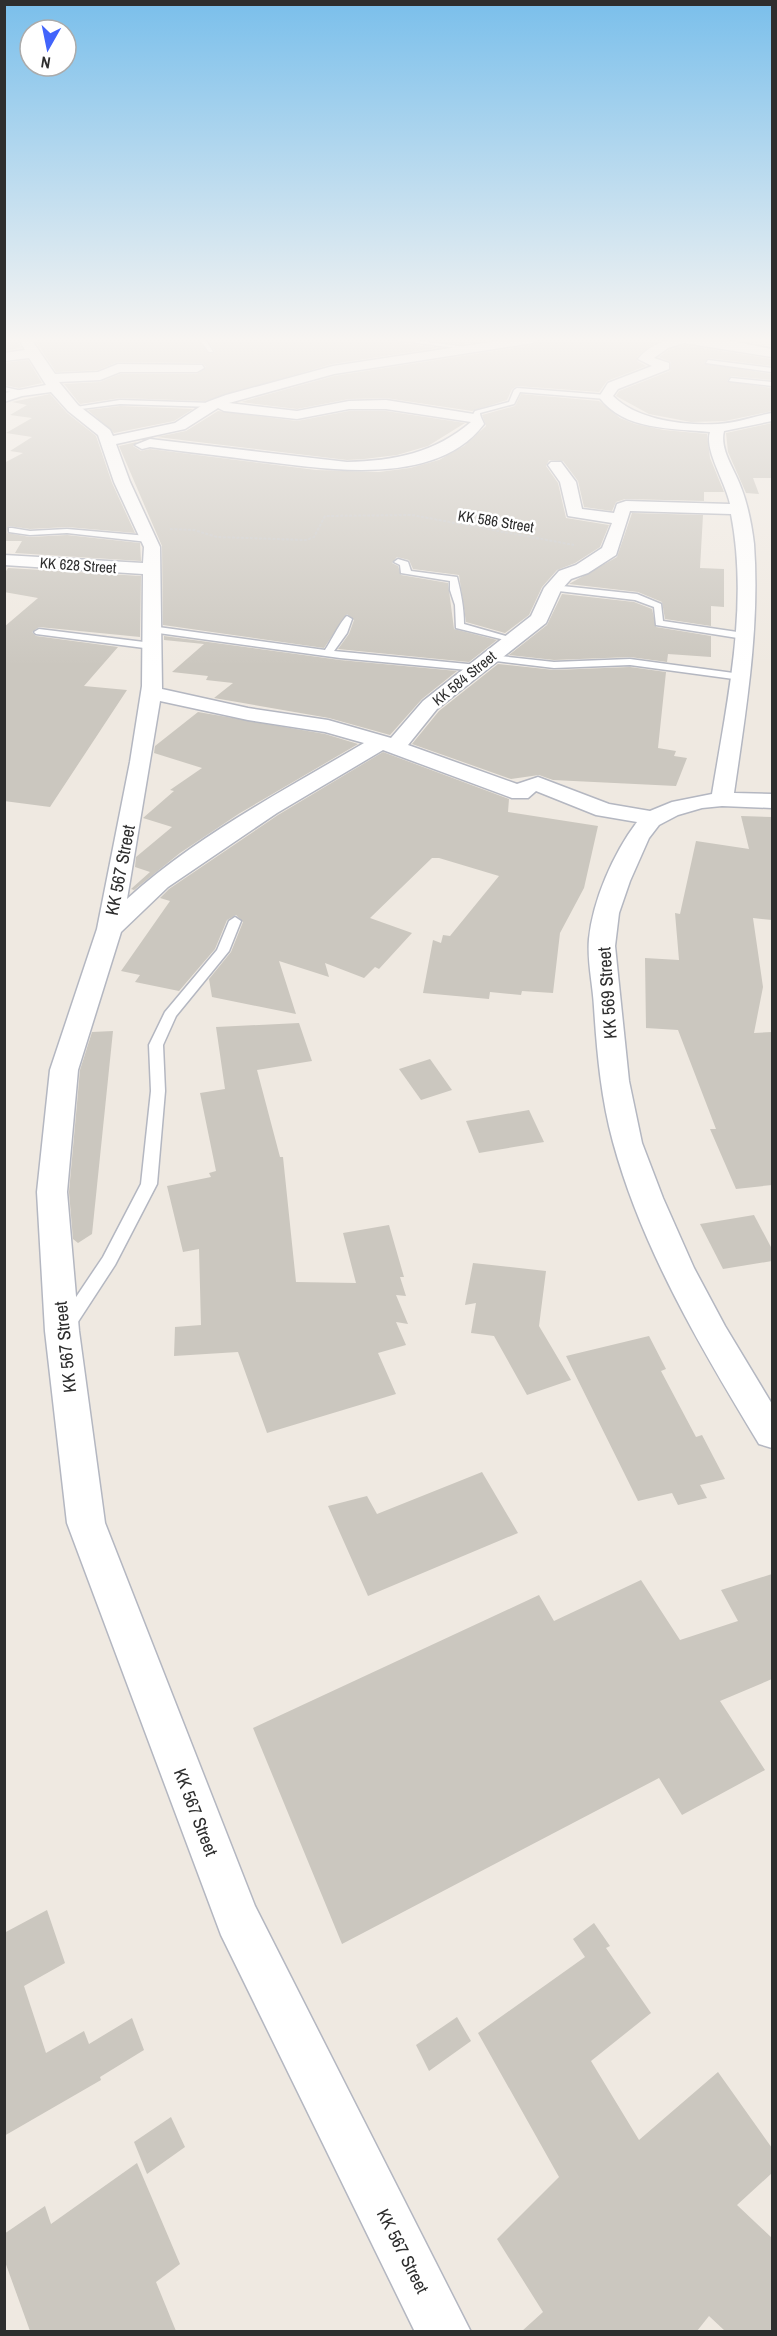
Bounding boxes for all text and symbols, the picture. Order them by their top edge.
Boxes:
north arrow [18,18,78,78]
text: N [39,51,52,74]
street label: KK 586 Street [457,505,536,537]
street label: KK 628 Street [39,552,118,578]
street label: KK 584 Street [428,645,501,710]
street label: KK 567 Street [99,822,141,918]
street label: KK 569 Street [591,946,623,1040]
street label: KK 567 Street [48,1300,82,1394]
street label: KK 567 Street [168,1765,224,1859]
street label: KK 567 Street [371,2204,435,2298]

